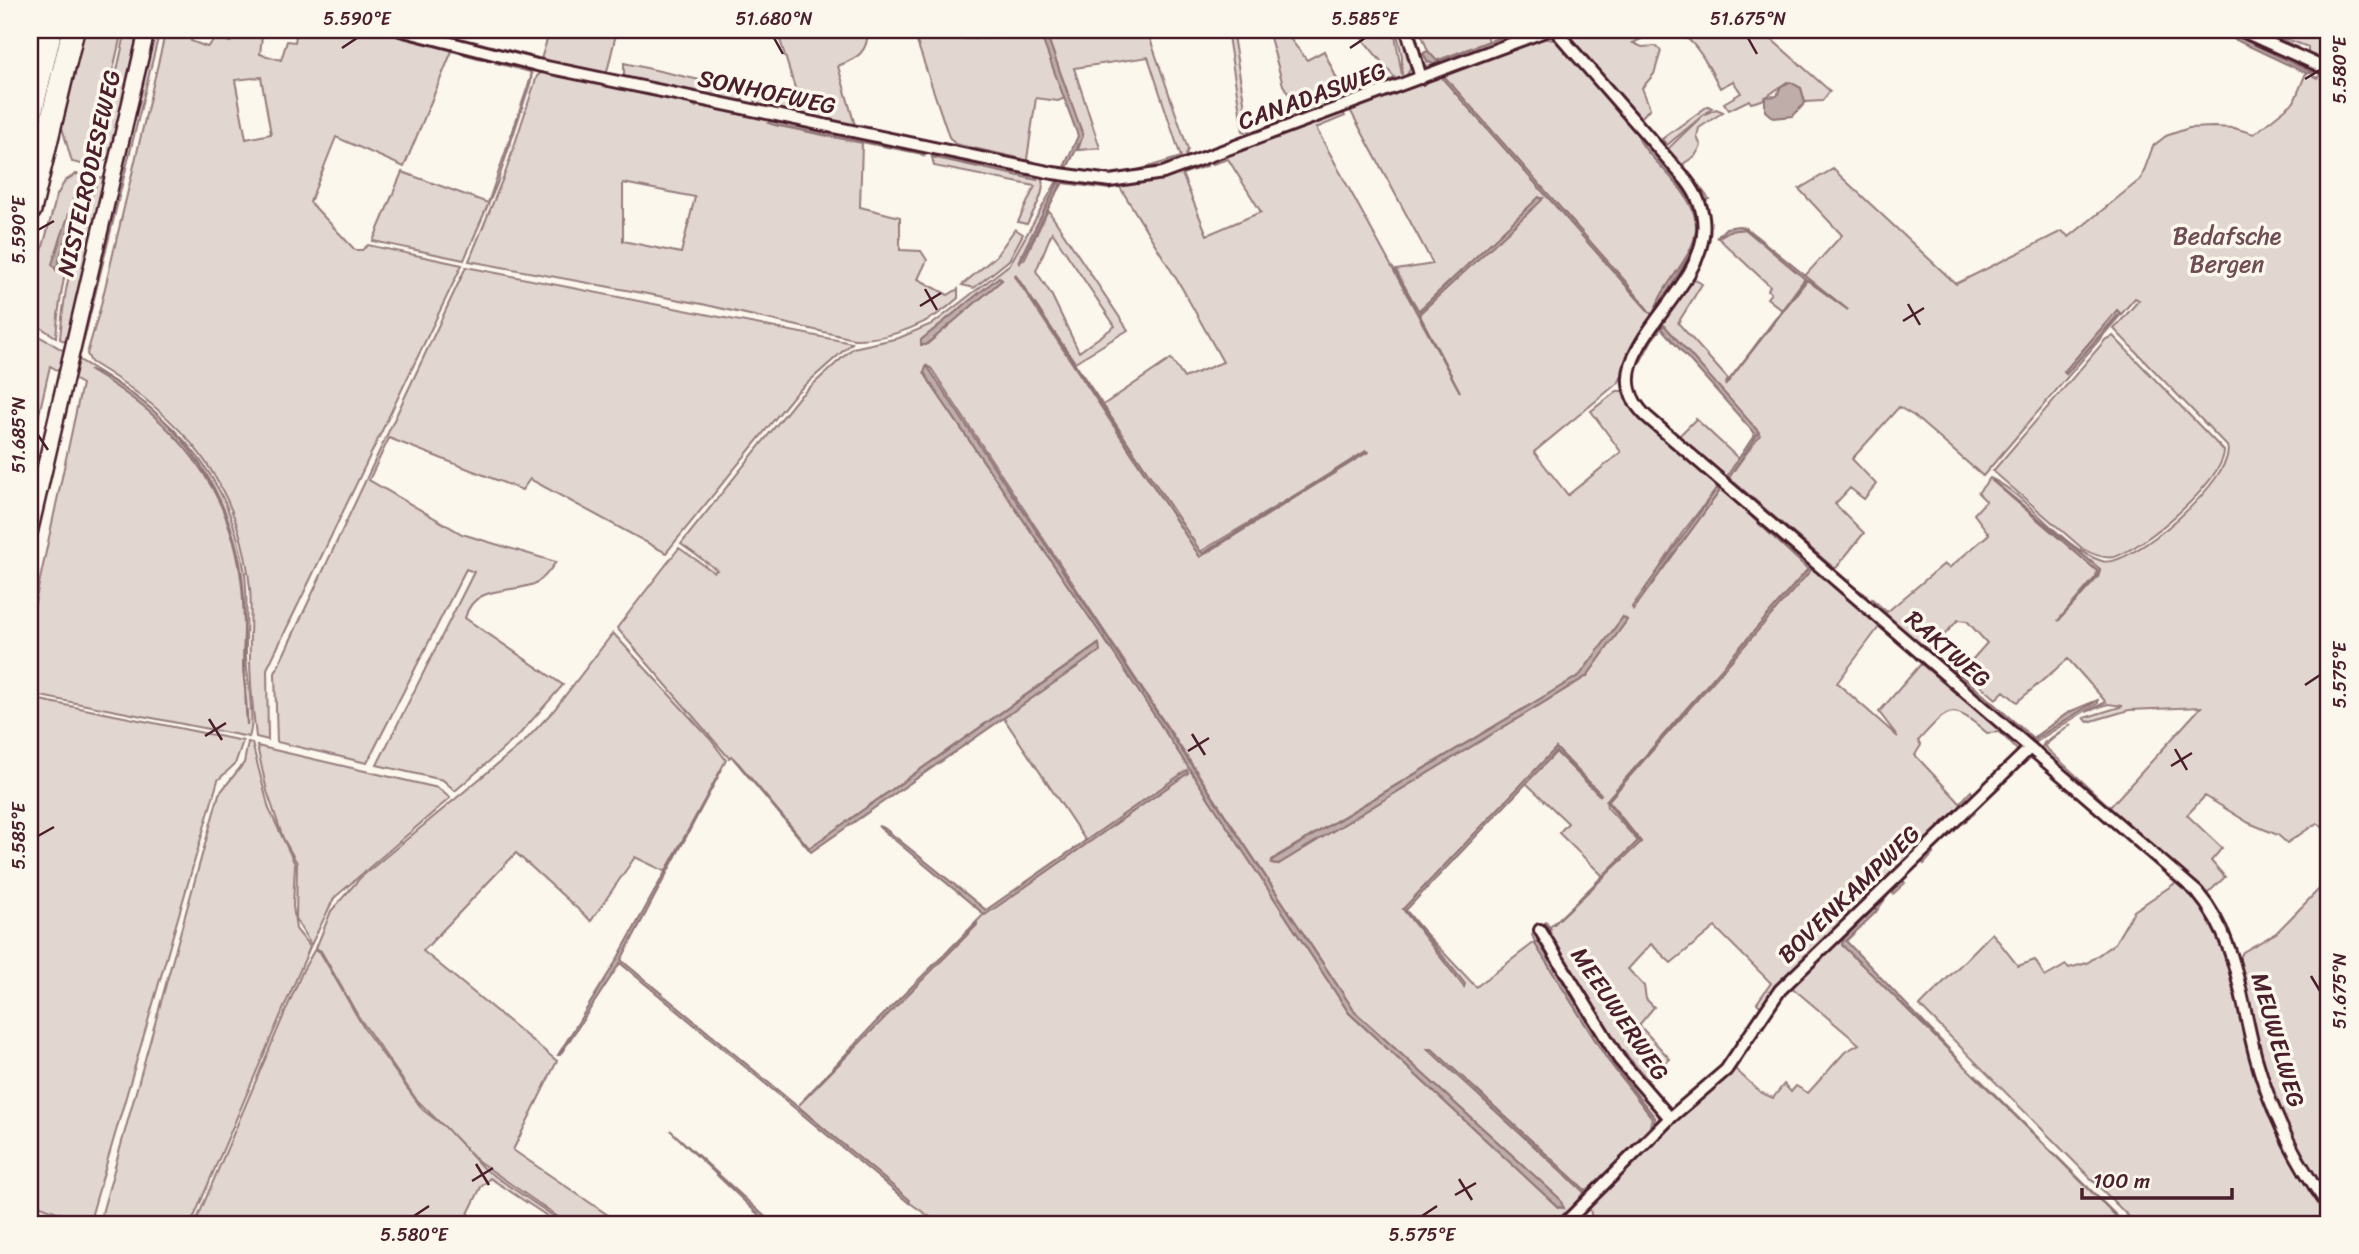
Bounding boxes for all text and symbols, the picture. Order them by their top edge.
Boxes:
text: 5.590°E [323,3,392,35]
text: 51.680°N [736,3,813,35]
text: 5.585°E [1332,3,1399,35]
text: 51.675°N [1710,3,1786,35]
text: 5.580°E [2324,35,2356,104]
street label: CANADASWEG [1232,50,1392,142]
street label: SONHOFWEG [694,57,840,127]
street label: NISTELRODESEWEG [45,66,133,280]
text: 5.590°E [3,195,35,264]
park label: Bedafsche Bergen [2173,215,2282,285]
text: 51.685°N [3,396,35,473]
street label: RAKTWEG [1895,599,2001,699]
text: 5.575°E [2324,641,2356,708]
text: 5.585°E [3,802,35,869]
street label: BOVENKAMPWEG [1767,814,1931,974]
street label: MEEUWERWEG [1559,938,1681,1090]
text: 51.675°N [2324,953,2356,1029]
street label: MEUWELWEG [2239,968,2317,1112]
scale bar [2082,1156,2233,1200]
text: 100 m [2093,1162,2150,1200]
text: 5.580°E [380,1219,449,1251]
text: 5.575°E [1389,1219,1456,1251]

